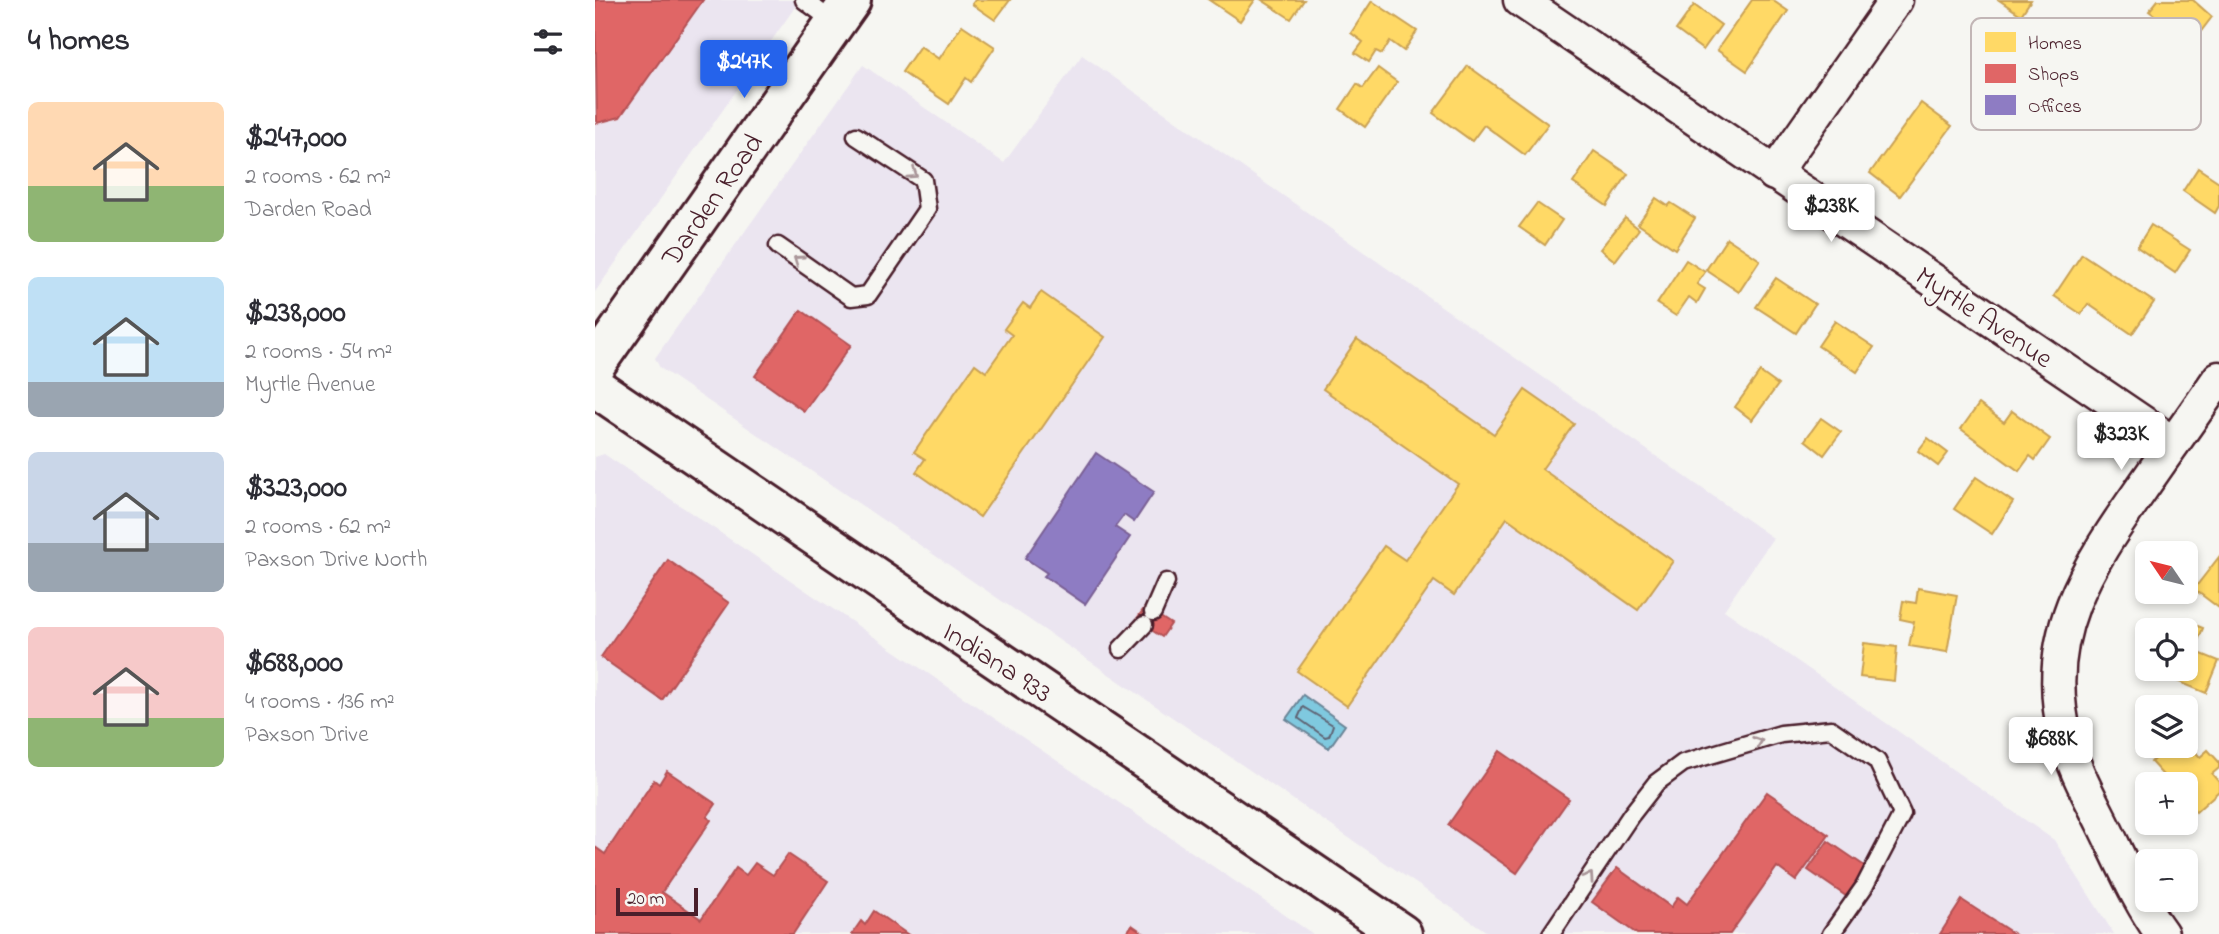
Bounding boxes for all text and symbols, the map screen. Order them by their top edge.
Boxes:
legend [1971,18,2201,130]
text: 4 homes [28,20,130,64]
icon: filters [529,23,567,61]
text: Homes [2028,31,2082,58]
pin: $247K [695,41,793,100]
text: $247K [716,46,772,79]
text: Shops [2028,62,2079,89]
text: Offices [2028,94,2082,121]
text: $247,000 [245,117,347,161]
street label: Darden Road [652,126,775,277]
icon: home [84,130,168,214]
text: 2 rooms · 62 m² [245,161,391,194]
one-way arrow [905,166,918,178]
pin: $238K [1782,184,1880,244]
text: $238K [1804,190,1858,223]
text: Darden Road [245,194,372,227]
one-way arrow [793,256,806,268]
street label: Myrtle Avenue [1906,258,2061,381]
text: $238,000 [245,292,346,336]
icon: home [84,305,168,389]
text: 2 rooms · 54 m² [245,336,392,369]
text: Myrtle Avenue [245,369,375,402]
pin: $323K [2072,412,2170,472]
text: $323K [2093,418,2149,451]
text: $323,000 [245,467,347,511]
icon: home [84,480,168,564]
text: 2 rooms · 62 m² [245,511,391,544]
north arrow [2135,541,2198,604]
map controls [2135,541,2198,912]
text: Paxson Drive North [245,544,427,577]
street label: Indiana 933 [933,613,1059,715]
button: locate [2135,618,2198,681]
text: $688,000 [245,642,343,686]
icon: home [84,655,168,739]
text: 4 rooms · 136 m² [245,686,395,719]
button: layers [2135,695,2198,758]
pin: $688K [2002,718,2100,777]
text: Paxson Drive [245,719,368,752]
text: $688K [2025,723,2077,756]
one-way arrow [1752,736,1764,750]
button: + [2135,772,2198,835]
button: − [2135,849,2198,912]
one-way arrow [1581,872,1593,885]
scale bar [616,885,698,917]
text: 20 m [627,886,664,913]

